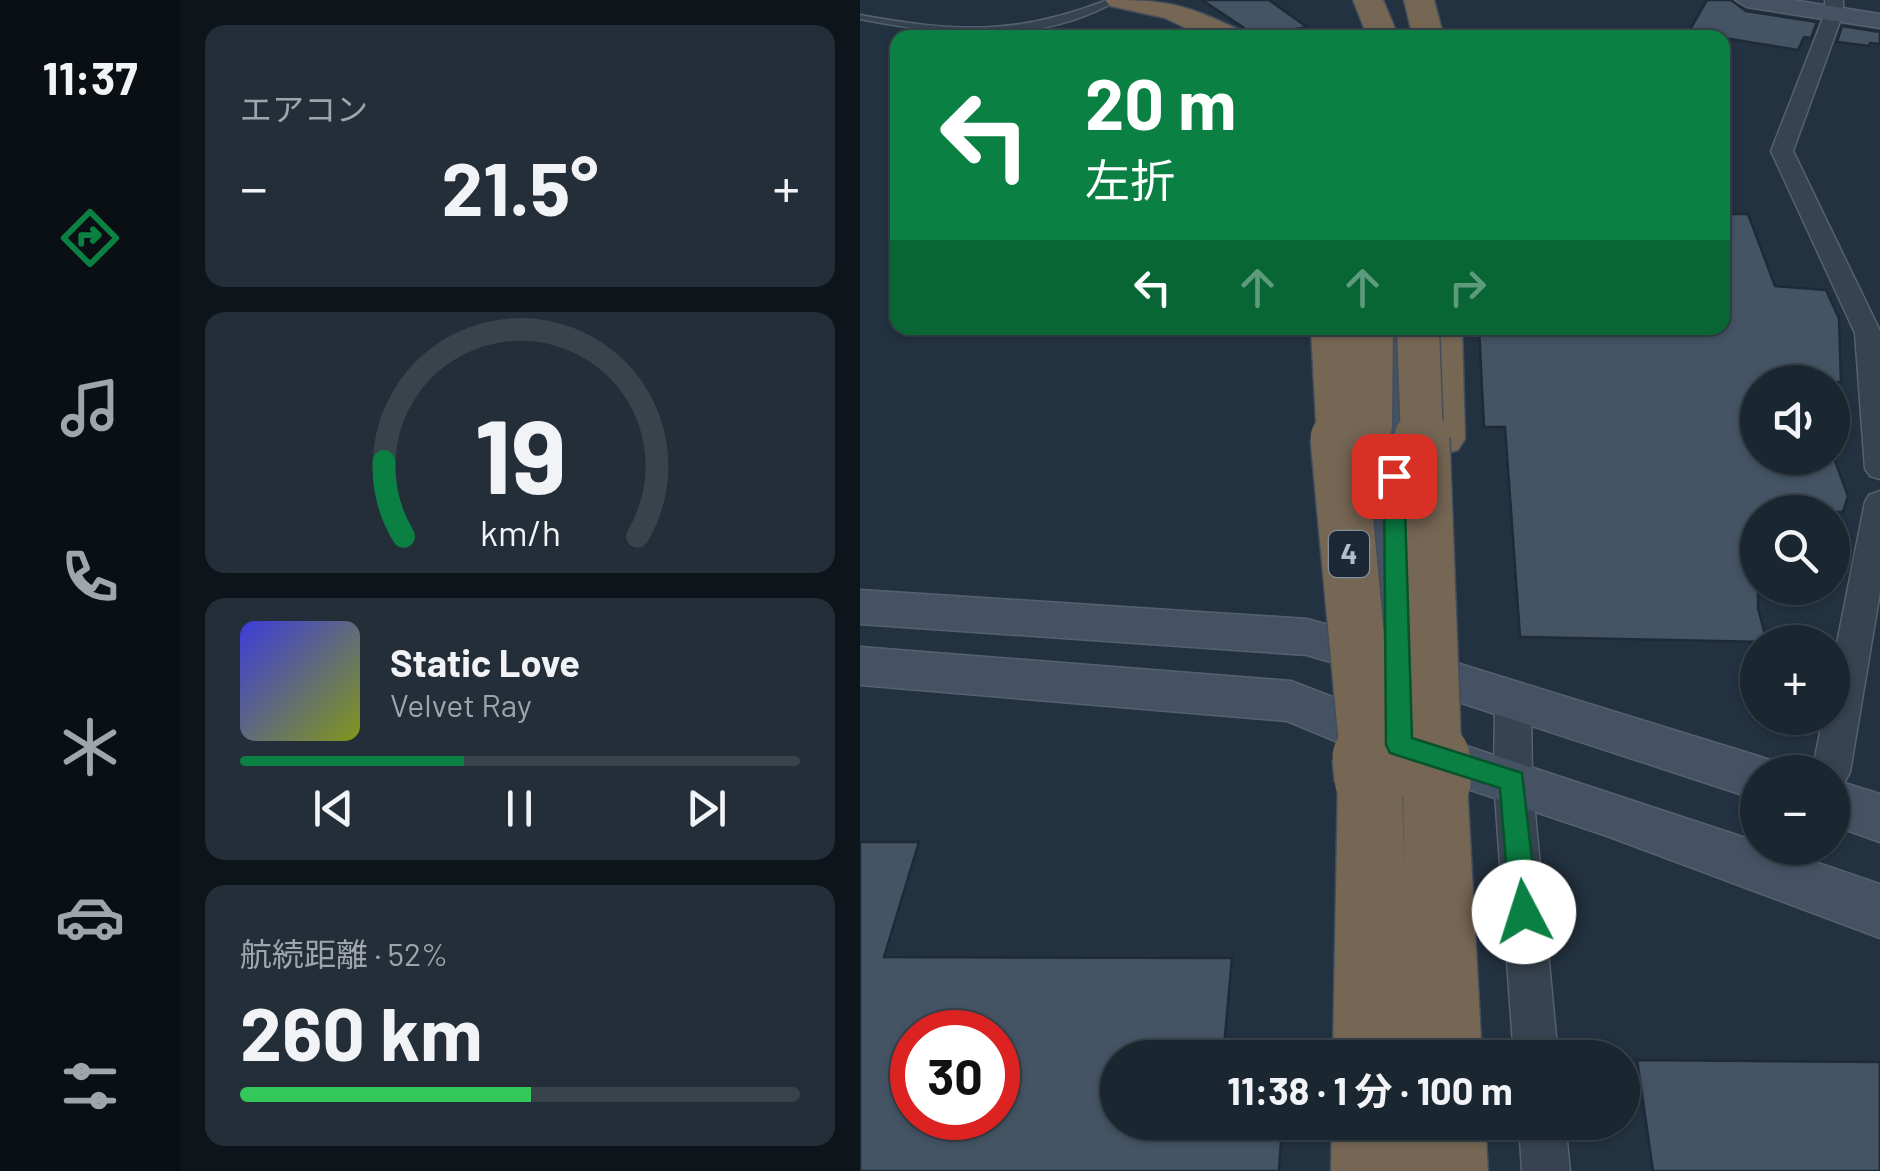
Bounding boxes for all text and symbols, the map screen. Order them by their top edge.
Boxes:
text: 11:37 [42,50,138,104]
text: 20 m [1085,60,1237,144]
icon: left [920,70,1050,200]
text: エアコン [240,89,368,127]
text: 21.5° [442,141,598,231]
text: 左折 [1085,152,1175,206]
text: − [240,153,268,219]
text: + [772,153,800,219]
icon: directions [55,203,125,273]
icon: left [1125,260,1180,315]
icon: ahead [1230,260,1285,315]
icon: ahead [1335,260,1390,315]
icon: right [1440,260,1495,315]
map controls [1740,365,1850,865]
button: sound [1740,365,1850,475]
icon: music [55,373,125,443]
text: 19 [474,390,566,515]
pin [1352,434,1437,519]
icon: arrive [1367,449,1422,504]
button: search [1740,495,1850,605]
text: km/h [480,510,560,553]
road number: 4 [1329,531,1369,577]
icon: phone [55,542,125,612]
button: + [1740,625,1850,735]
text: Static Love [390,639,580,685]
text: Velvet Ray [390,685,532,723]
icon: climate [55,712,125,782]
button: − [1740,755,1850,865]
icon: previous [306,781,361,836]
icon: pause [492,781,547,836]
icon: next [679,781,734,836]
position arrow [1472,860,1576,964]
icon: car [55,882,125,952]
text: 航続距離 · 52% [240,934,448,972]
text: 260 km [240,986,483,1076]
speed limit sign: 30 [890,1010,1020,1140]
icon: filters [55,1051,125,1121]
text: 11:38 · 1 分 · 100 m [1227,1067,1513,1113]

